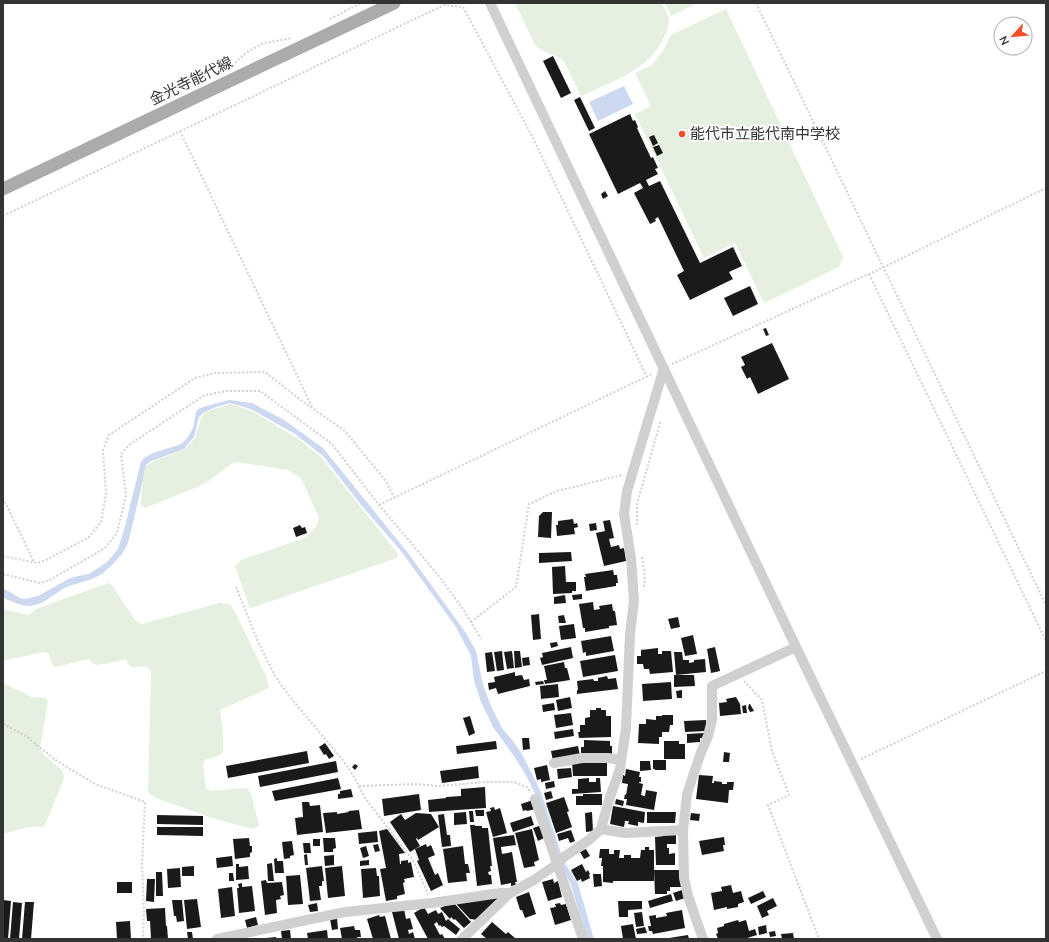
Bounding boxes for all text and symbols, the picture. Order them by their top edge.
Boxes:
north arrow [993,16,1033,56]
text: N [996,34,1012,47]
street label: 金光寺能代線 [146,52,235,109]
place label: 能代市立能代南中学校 [690,124,840,143]
marker: 能代市立能代南中学校 [677,129,687,139]

